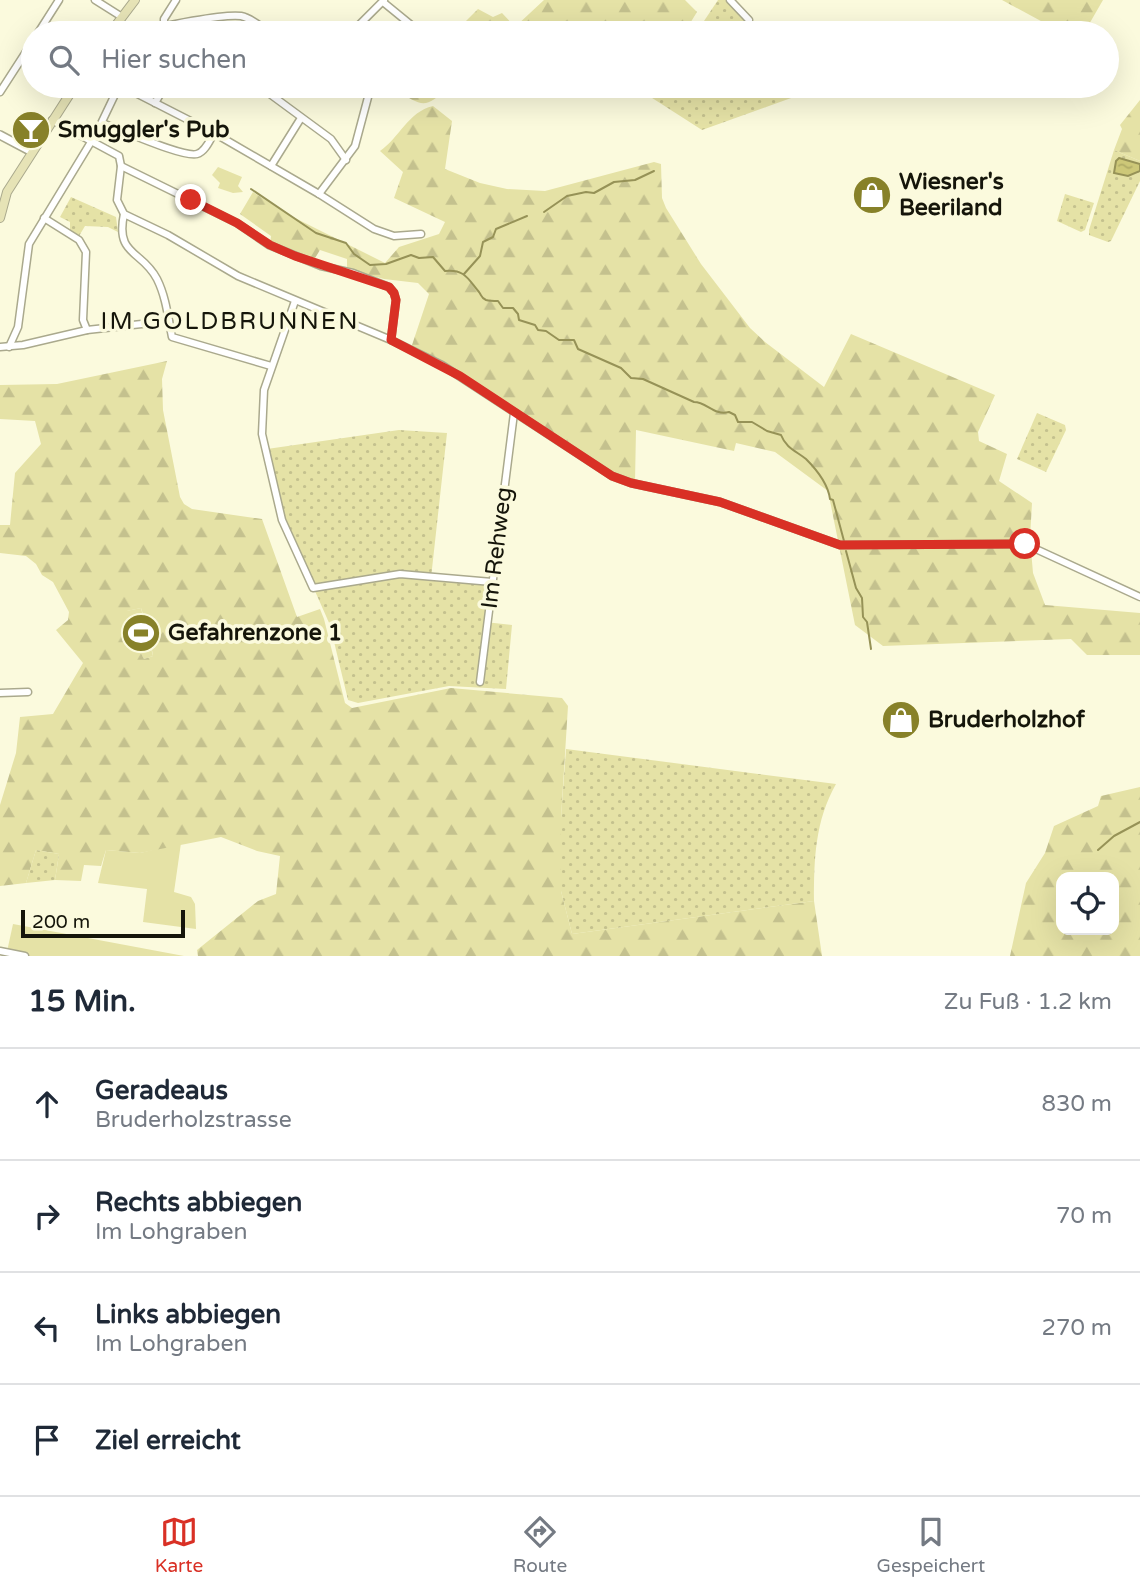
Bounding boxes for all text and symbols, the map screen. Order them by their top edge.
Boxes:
search box [21,21,1119,98]
icon: search [45,41,83,79]
text: Hier suchen [101,44,247,75]
bar icon: Smuggler's Pub [10,109,52,151]
place label: Smuggler's Pub [58,116,230,144]
place label: Wiesner's Beeriland [899,168,1004,222]
shop icon: Wiesner's Beeriland [851,174,893,216]
route end [175,184,206,215]
district label: IM GOLDBRUNNEN [101,307,359,336]
street label: Im Rehweg [476,486,518,610]
route start [1009,528,1040,559]
sports icon: Gefahrenzone 1 [120,612,162,654]
place label: Gefahrenzone 1 [168,619,342,647]
shop icon: Bruderholzhof [880,699,922,741]
place label: Bruderholzhof [928,706,1086,734]
map controls [1056,872,1119,935]
button: locate [1056,872,1119,935]
scale bar [21,907,186,939]
text: 200 m [32,911,90,933]
text: 15 Min. [28,983,136,1020]
text: Zu Fuß · 1.2 km [944,988,1112,1016]
text: Geradeaus [95,1075,228,1106]
icon: ahead [28,1085,66,1123]
text: 830 m [1042,1090,1112,1118]
text: Bruderholzstrasse [95,1106,292,1134]
text: Rechts abbiegen [95,1187,302,1218]
icon: right [28,1197,66,1235]
text: 70 m [1056,1202,1112,1230]
text: Im Lohgraben [95,1218,247,1246]
text: Links abbiegen [95,1299,281,1330]
icon: left [28,1309,66,1347]
text: 270 m [1042,1314,1112,1342]
text: Im Lohgraben [95,1330,247,1358]
icon: arrive [28,1421,66,1459]
text: Ziel erreicht [95,1425,241,1456]
tab: Karte [155,1513,203,1577]
tab: Route [513,1513,567,1577]
tab: Gespeichert [877,1513,985,1577]

